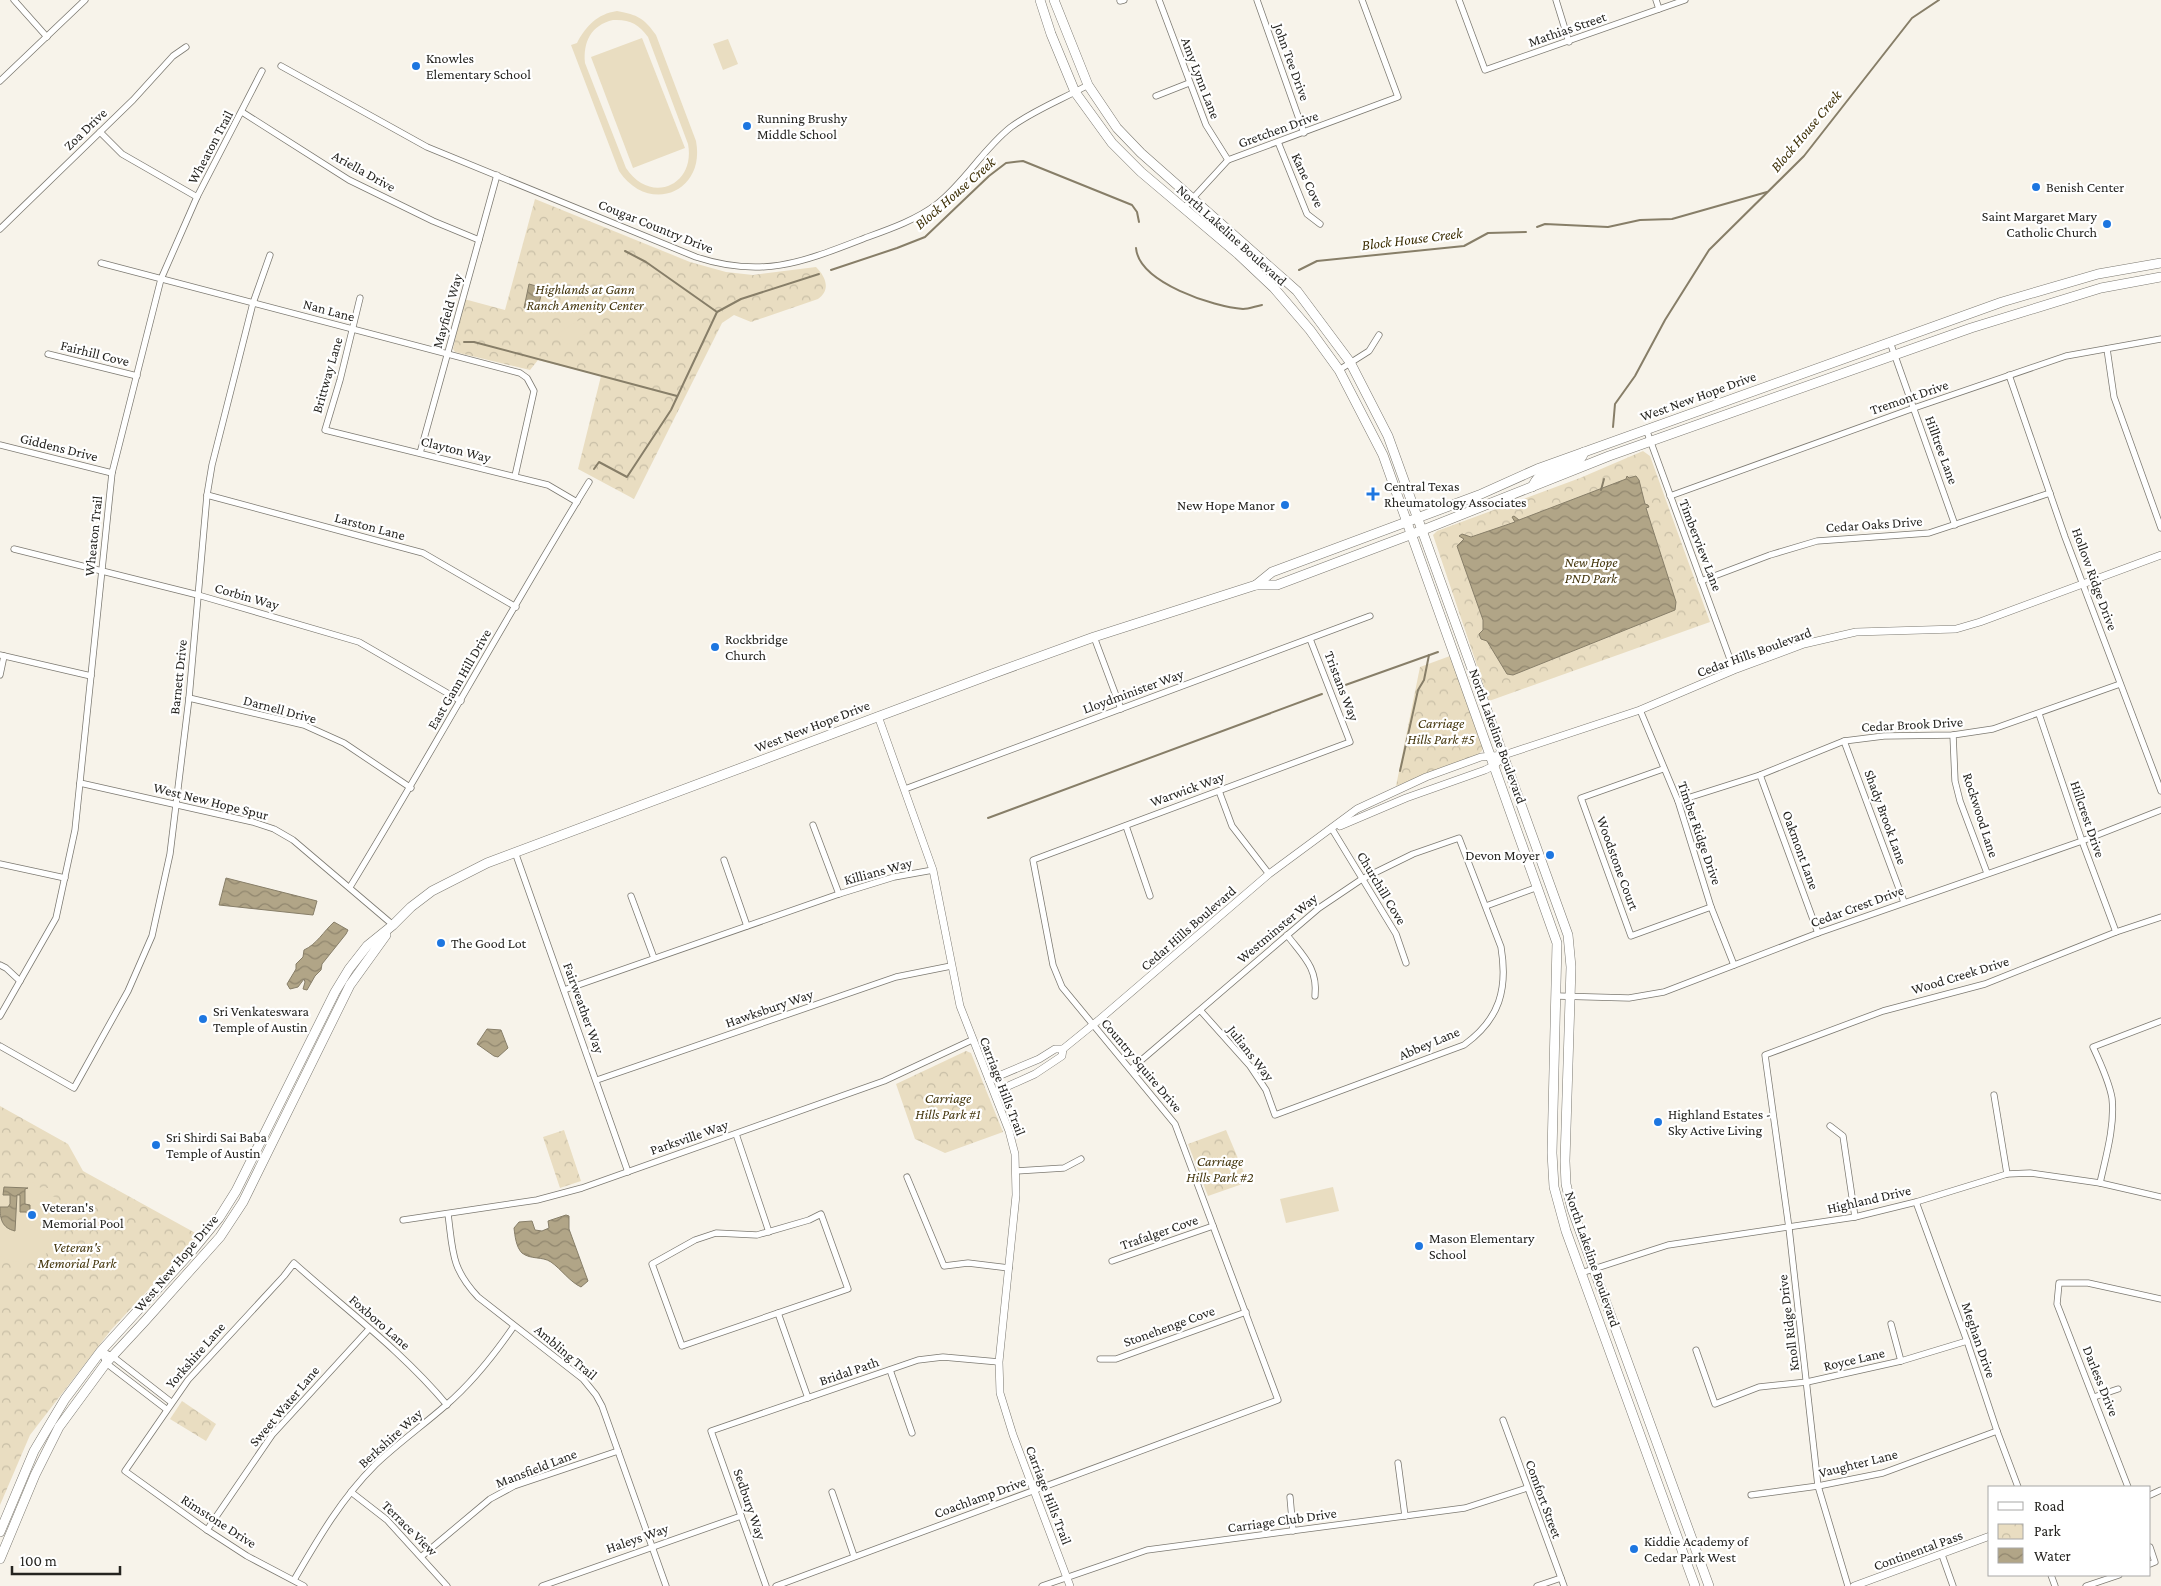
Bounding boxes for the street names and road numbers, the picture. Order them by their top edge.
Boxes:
street label: Mathias Street [1526,8,1608,50]
street label: John Tee Drive [1270,19,1313,103]
street label: Amy Lynn Lane [1178,35,1224,121]
street label: Zoa Drive [60,105,110,153]
street label: Wheaton Trail [184,107,236,186]
street label: Gretchen Drive [1236,107,1320,151]
street label: Ariella Drive [330,147,398,195]
street label: Kane Cove [1288,150,1328,210]
street label: North Lakeline Boulevard [1174,181,1291,289]
street label: Cougar Country Drive [596,196,716,256]
street label: Mayfield Way [429,271,465,350]
street label: Nan Lane [301,295,357,325]
street label: Brittway Lane [309,335,345,415]
street label: Fairhill Cove [59,337,131,369]
street label: West New Hope Drive [1638,368,1758,424]
street label: Tremont Drive [1868,376,1950,418]
street label: Hilltree Lane [1922,414,1962,486]
street label: Giddens Drive [18,430,100,464]
street label: Clayton Way [419,433,493,466]
street label: Wheaton Trail [81,495,105,577]
street label: Timberview Lane [1676,497,1726,593]
street label: Larston Lane [333,509,407,543]
street label: Cedar Oaks Drive [1825,513,1923,535]
street label: Hollow Ridge Drive [2069,525,2121,633]
street label: Corbin Way [213,579,282,613]
street label: Cedar Hills Boulevard [1694,624,1814,680]
street label: East Gann Hill Drive [424,626,494,732]
street label: Barnett Drive [166,639,190,715]
street label: Tristans Way [1321,649,1363,724]
street label: Lloydminister Way [1080,665,1186,717]
street label: North Lakeline Boulevard [1466,666,1530,806]
street label: Darnell Drive [242,692,318,726]
street label: West New Hope Drive [752,697,872,755]
street label: Cedar Brook Drive [1861,713,1963,735]
street label: Shady Brook Lane [1861,767,1911,867]
street label: Warwick Way [1148,768,1227,810]
street label: Rockwood Lane [1960,771,2002,859]
street label: West New Hope Spur [152,779,270,823]
street label: Timber Ridge Drive [1675,779,1725,887]
street label: Hillcrest Drive [2067,779,2109,859]
street label: Oakmont Lane [1779,808,1823,892]
street label: Woodstone Court [1594,814,1643,913]
street label: Churchill Cove [1354,849,1410,927]
street label: Killians Way [842,854,914,888]
street label: Cedar Hills Boulevard [1137,882,1239,974]
street label: Cedar Crest Drive [1808,882,1906,930]
street label: Westminster Way [1234,889,1321,966]
street label: Wood Creek Drive [1909,953,2011,997]
street label: Fairweather Way [560,960,608,1056]
street label: Hawksbury Way [723,985,815,1030]
street label: Country Squire Drive [1098,1015,1186,1115]
street label: Julians Way [1223,1020,1278,1084]
street label: Abbey Lane [1396,1023,1462,1063]
street label: Carriage Hills Trail [977,1034,1029,1138]
street label: Parksville Way [648,1116,731,1158]
street label: Highland Drive [1826,1182,1912,1216]
street label: North Lakeline Boulevard [1562,1189,1624,1330]
street label: West New Hope Drive [131,1211,221,1315]
street label: Trafalger Cove [1118,1211,1200,1253]
street label: Knoll Ridge Drive [1774,1274,1802,1372]
street label: Foxboro Lane [346,1291,414,1353]
street label: Meghan Drive [1959,1300,1999,1380]
street label: Stonehenge Cove [1121,1302,1217,1350]
street label: Yorkshire Lane [162,1319,228,1391]
street label: Ambling Trail [531,1321,601,1383]
street label: Darless Drive [2080,1343,2122,1419]
street label: Royce Lane [1822,1344,1886,1374]
street label: Bridal Path [817,1353,881,1389]
street label: Sweet Water Lane [246,1362,322,1450]
street label: Berkshire Way [355,1405,426,1471]
street label: Carriage Hills Trail [1023,1443,1075,1547]
street label: Mansfield Lane [493,1445,579,1491]
street label: Vaughter Lane [1817,1445,1899,1481]
street label: Comfort Street [1522,1458,1566,1541]
street label: Sedbury Way [730,1466,770,1542]
street label: Coachlamp Drive [932,1473,1028,1521]
street label: Rimstone Drive [178,1491,260,1551]
street label: Terrace View [379,1497,442,1560]
street label: Carriage Club Drive [1226,1504,1338,1536]
street label: Haleys Way [604,1520,671,1556]
street label: Continental Pass [1871,1526,1965,1574]

